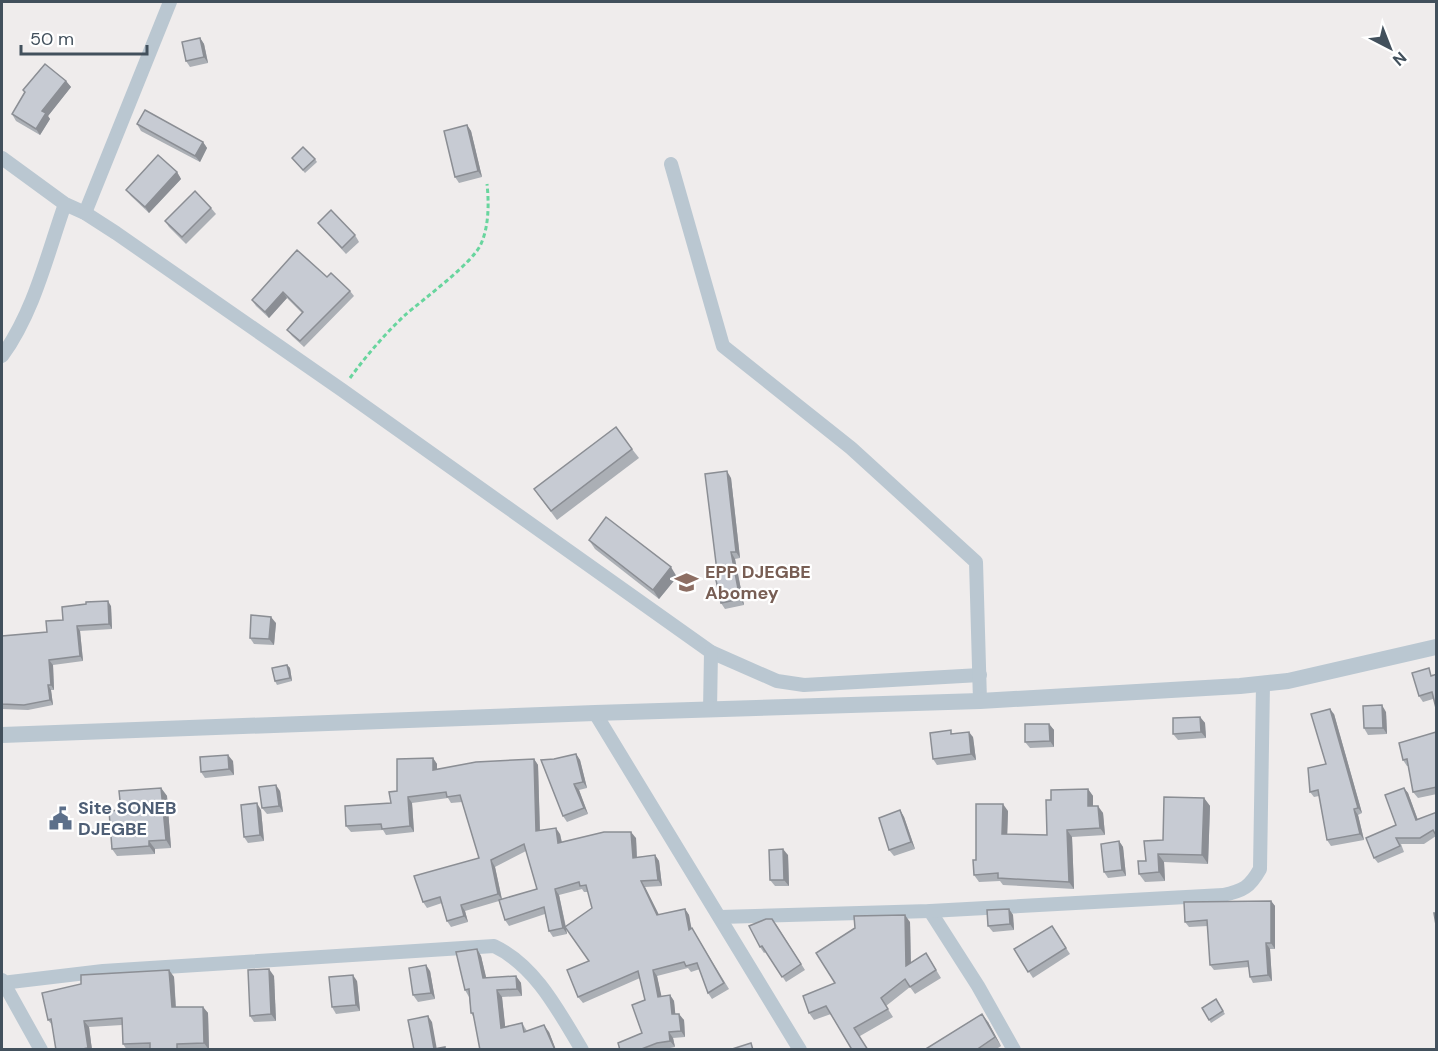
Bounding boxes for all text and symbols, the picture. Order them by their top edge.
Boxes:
scale bar [21,18,147,56]
north arrow [1360,18,1420,78]
text: 50 m [30,27,74,51]
text: N [1388,47,1411,70]
place label: EPP DJEGBE Abomey [705,560,811,605]
school or university icon: EPP DJEGBE Abomey [674,569,700,595]
place label: Site SONEB DJEGBE [78,796,177,841]
public building icon: Site SONEB DJEGBE [47,805,73,831]

